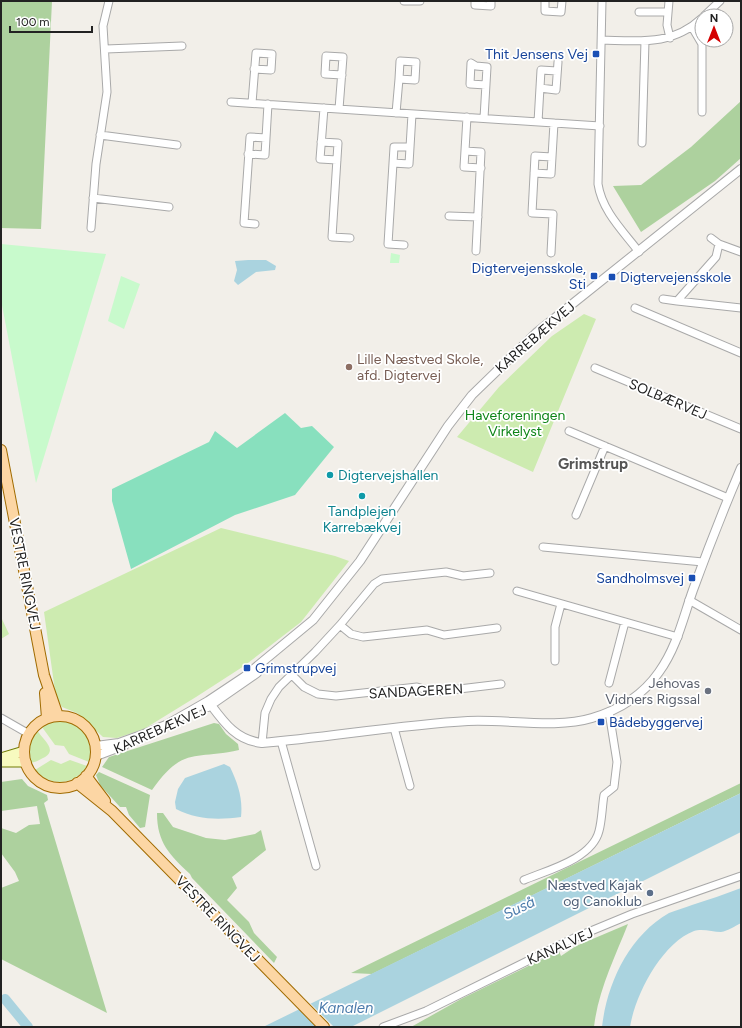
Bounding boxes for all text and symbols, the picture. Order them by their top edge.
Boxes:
scale bar [10,8,92,34]
north arrow [694,8,734,48]
text: N [710,12,718,25]
text: 100 m [16,15,50,29]
place label: Thit Jensens Vej [485,46,588,63]
marker: Thit Jensens Vej [591,49,601,59]
place label: Digtervejensskole, Sti [472,260,586,293]
place label: Digtervejensskole [620,269,732,286]
marker: Digtervejensskole, Sti [589,271,599,281]
marker: Digtervejensskole [607,272,617,282]
street label: KARREBÆKVEJ [492,298,579,377]
place label: Lille Næstved Skole, afd. Digtervej [357,351,483,384]
marker: Lille Næstved Skole, afd. Digtervej [344,362,354,372]
street label: SOLBÆRVEJ [626,375,709,424]
park label: Haveforeningen Virkelyst [465,407,565,440]
district label: Grimstrup [558,455,628,473]
place label: Digtervejshallen [338,467,439,484]
marker: Digtervejshallen [325,470,335,480]
marker: Tandplejen Karrebækvej [357,491,367,501]
place label: Tandplejen Karrebækvej [323,503,401,536]
street label: VESTRE RINGVEJ [5,516,44,632]
place label: Sandholmsvej [596,570,684,587]
marker: Sandholmsvej [687,573,697,583]
place label: Grimstrupvej [255,660,337,677]
marker: Grimstrupvej [242,663,252,673]
place label: Jehovas Vidners Rigssal [605,675,700,708]
street label: SANDAGEREN [368,681,464,702]
marker: Jehovas Vidners Rigssal [703,686,713,696]
street label: KARREBÆKVEJ [111,701,209,758]
place label: Bådebyggervej [609,714,703,731]
marker: Bådebyggervej [596,717,606,727]
street label: VESTRE RINGVEJ [172,872,263,966]
place label: Næstved Kajak og Canoklub [547,877,642,910]
marker: Næstved Kajak og Canoklub [645,888,655,898]
water label: Suså [500,892,538,923]
street label: KANALVEJ [524,924,596,969]
water label: Kanalen [319,999,373,1017]

